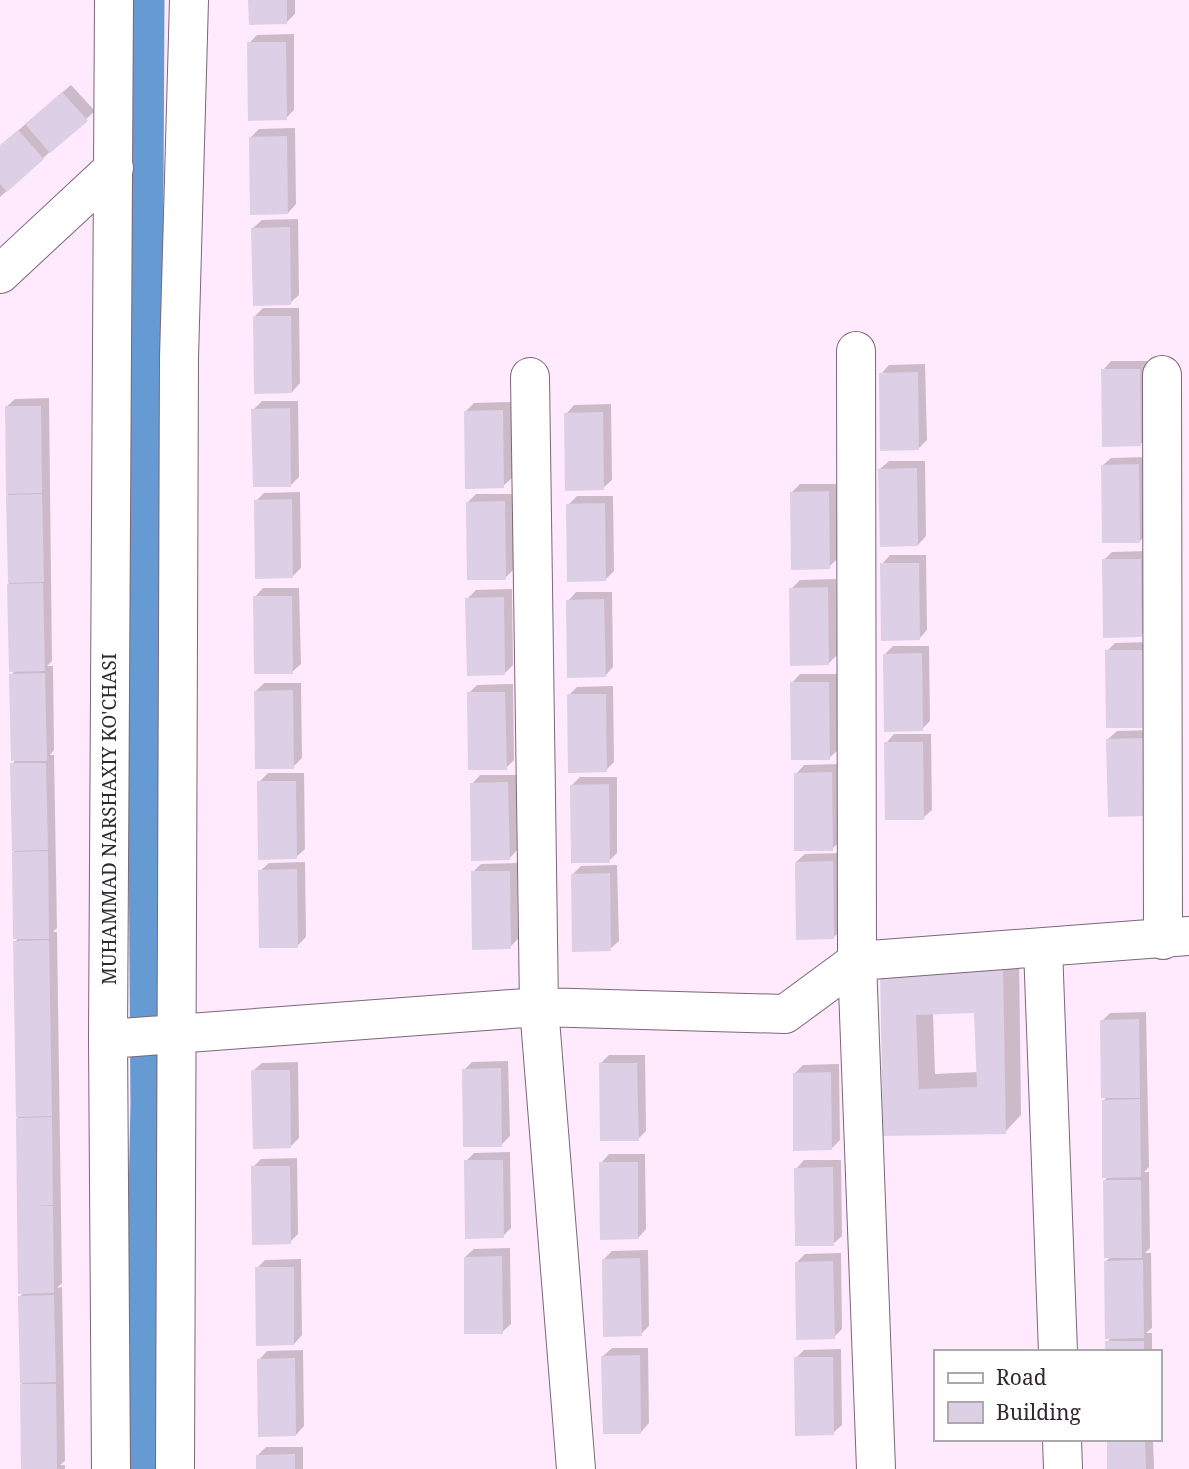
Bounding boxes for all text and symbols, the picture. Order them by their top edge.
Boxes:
street label: MUHAMMAD NARSHAXIY KO'CHASI [96,653,122,985]
legend [934,1350,1161,1441]
text: Road [996,1363,1047,1391]
text: Building [996,1398,1081,1426]

